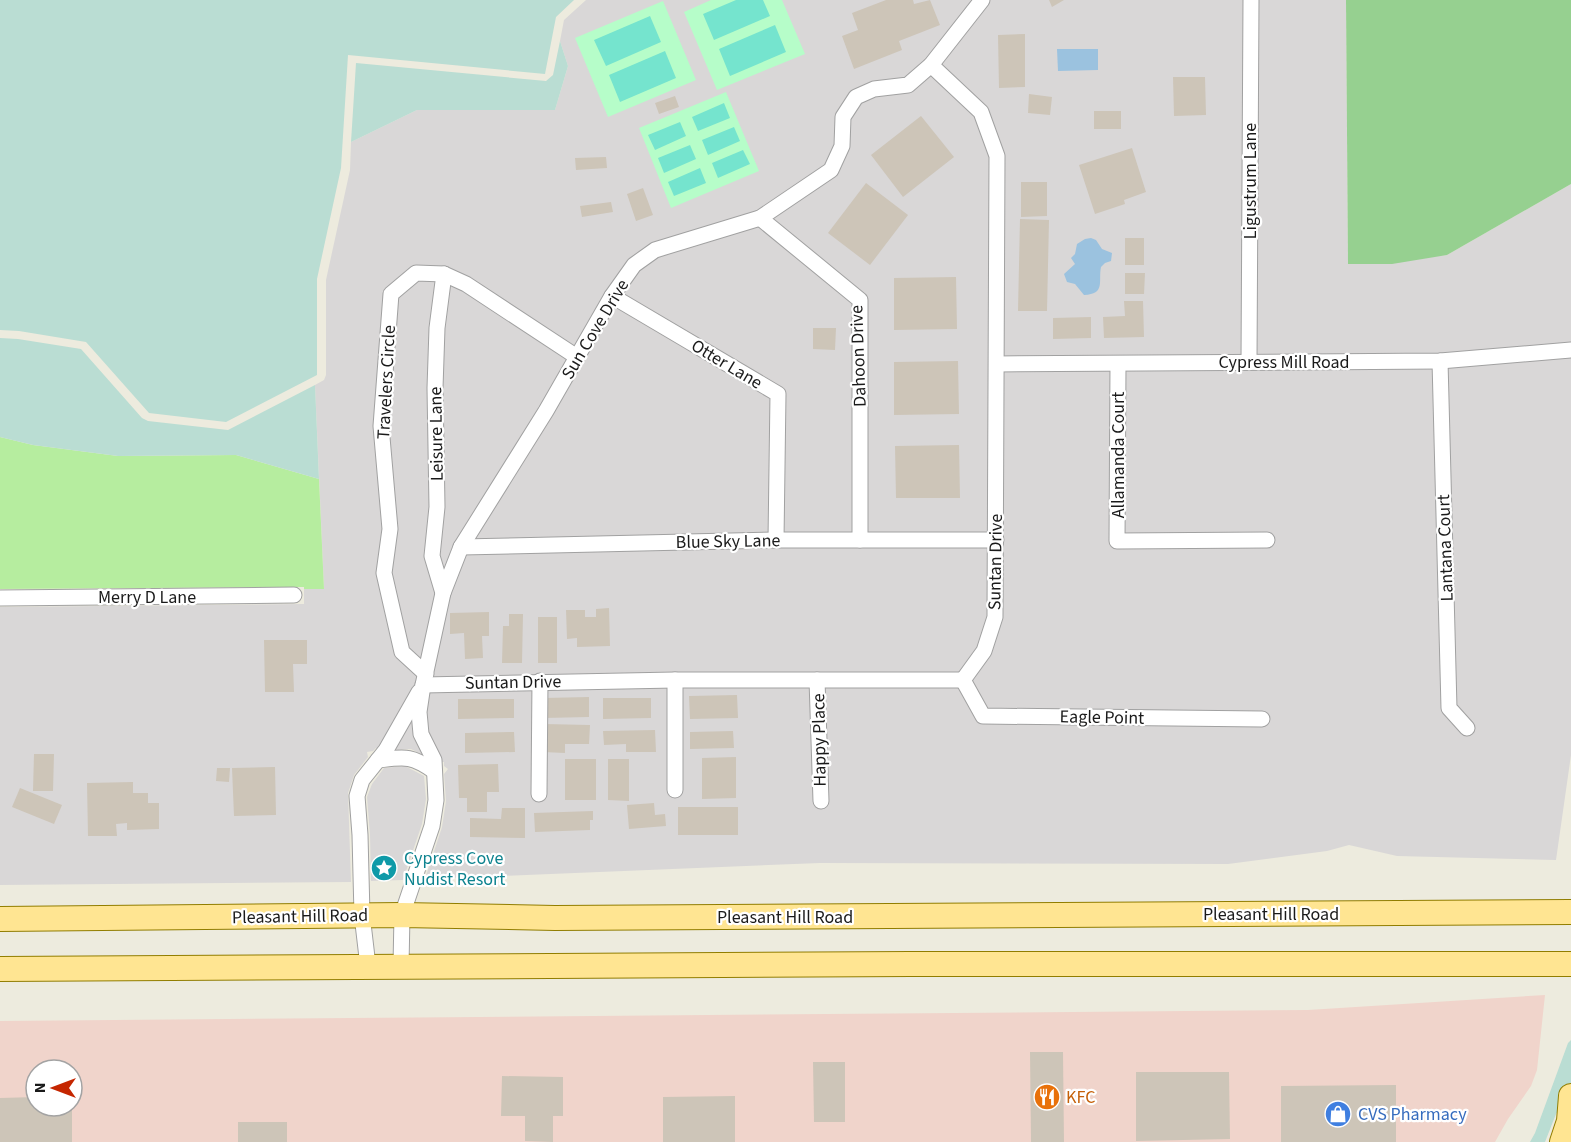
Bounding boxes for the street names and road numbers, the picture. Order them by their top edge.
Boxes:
street label: Ligustrum Lane [1238,123,1263,239]
street label: Sun Cove Drive [556,274,635,384]
street label: Dahoon Drive [844,305,873,407]
street label: Travelers Circle [371,324,402,440]
street label: Otter Lane [686,333,767,395]
street label: Cypress Mill Road [1218,350,1350,375]
street label: Leisure Lane [423,387,450,481]
street label: Allamanda Court [1106,392,1131,518]
street label: Lantana Court [1431,494,1460,602]
street label: Suntan Drive [982,513,1009,610]
street label: Blue Sky Lane [675,528,781,555]
street label: Merry D Lane [98,585,196,610]
street label: Suntan Drive [465,669,562,696]
street label: Happy Place [806,693,833,787]
street label: Eagle Point [1059,704,1145,731]
street label: Pleasant Hill Road [1203,902,1339,927]
street label: Pleasant Hill Road [232,903,368,930]
street label: Pleasant Hill Road [717,905,853,930]

